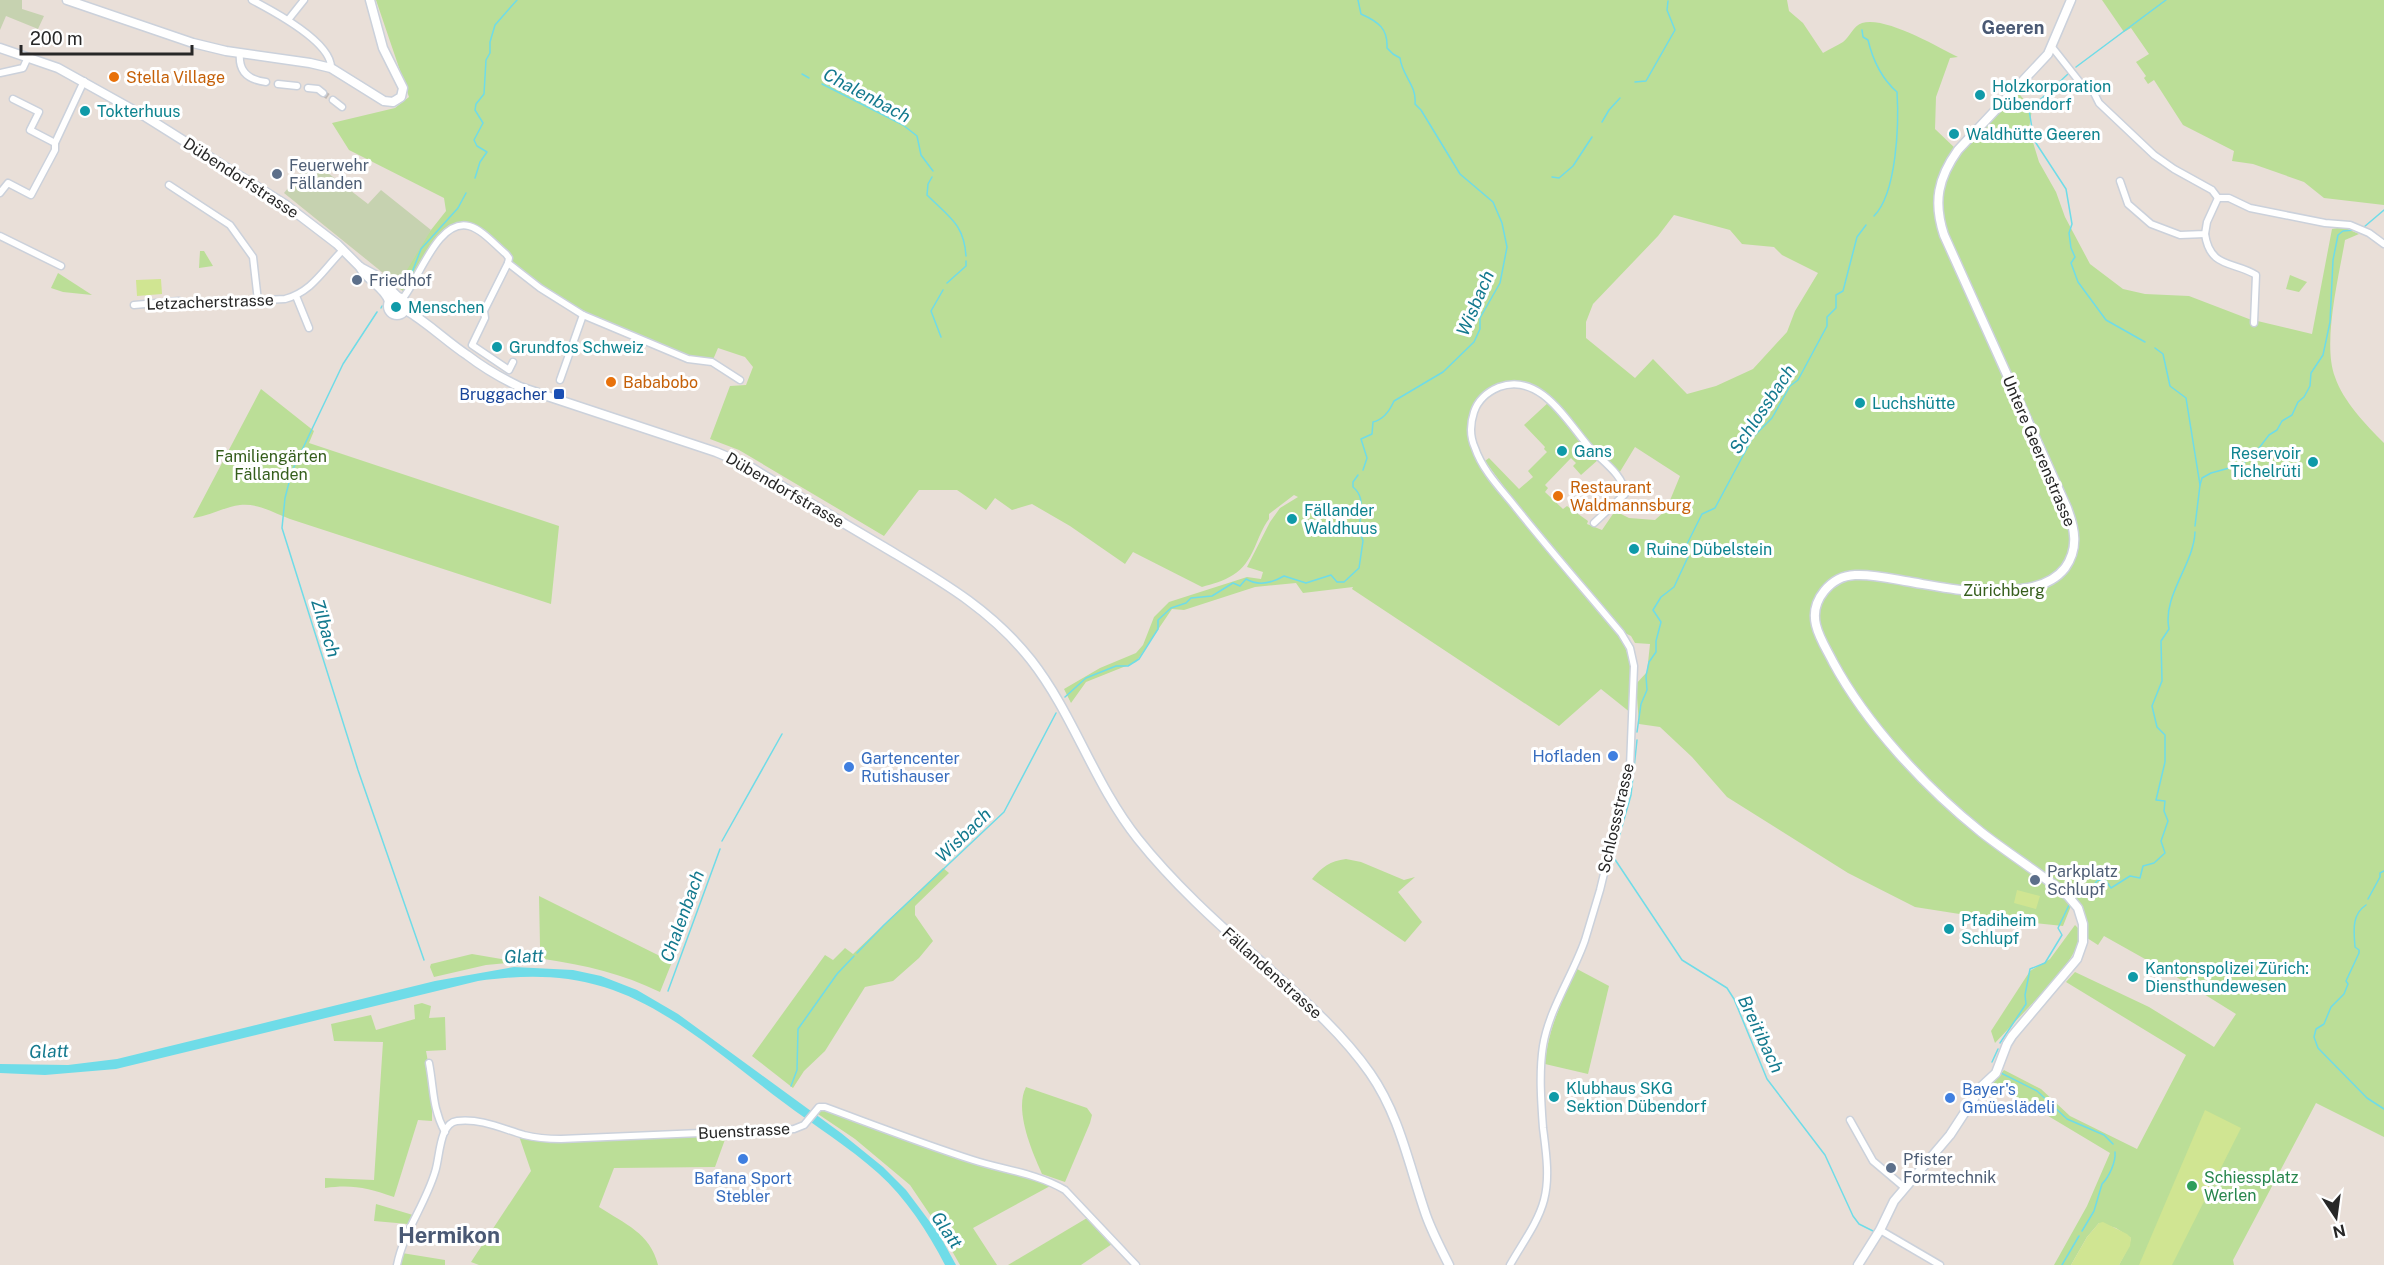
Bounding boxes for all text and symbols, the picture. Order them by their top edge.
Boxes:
district label: Geeren [1982,17,2044,38]
scale bar [21,18,192,56]
text: 200 m [30,28,83,49]
water label: Chalenbach [820,63,914,127]
place label: Stella Village [126,68,225,87]
marker: Stella Village [107,70,121,84]
place label: Holzkorporation Dübendorf [1992,77,2111,114]
marker: Holzkorporation Dübendorf [1973,88,1987,102]
place label: Tokterhuus [97,102,180,121]
marker: Tokterhuus [78,104,92,118]
place label: Waldhütte Geeren [1966,125,2101,144]
marker: Waldhütte Geeren [1947,127,1961,141]
street label: Dübendorfstrasse [180,134,302,222]
place label: Feuerwehr Fällanden [289,156,369,193]
marker: Feuerwehr Fällanden [270,167,284,181]
water label: Wisbach [1452,267,1498,339]
place label: Friedhof [369,271,432,290]
marker: Friedhof [350,273,364,287]
street label: Letzacherstrasse [146,290,274,314]
place label: Menschen [408,298,484,317]
marker: Menschen [389,300,403,314]
place label: Grundfos Schweiz [509,338,644,357]
marker: Grundfos Schweiz [490,340,504,354]
water label: Schlossbach [1725,361,1799,457]
place label: Bababobo [623,373,698,392]
street label: Untere Geerenstrasse [1999,373,2079,529]
marker: Bababobo [604,375,618,389]
place label: Bruggacher [459,385,547,404]
marker: Bruggacher [552,387,566,401]
place label: Luchshütte [1872,394,1955,413]
marker: Luchshütte [1853,396,1867,410]
place label: Gans [1574,442,1612,461]
marker: Gans [1555,444,1569,458]
place label: Reservoir Tichelrüti [2230,444,2301,481]
park label: Familiengärten Fällanden [215,447,327,484]
street label: Dübendorfstrasse [722,448,848,532]
marker: Reservoir Tichelrüti [2306,455,2320,469]
place label: Restaurant Waldmannsburg [1570,478,1692,515]
marker: Restaurant Waldmannsburg [1551,489,1565,503]
place label: Fällander Waldhuus [1304,501,1377,538]
marker: Fällander Waldhuus [1285,512,1299,526]
place label: Ruine Dübelstein [1646,540,1772,559]
marker: Ruine Dübelstein [1627,542,1641,556]
park label: Zürichberg [1963,581,2045,600]
water label: Zilbach [307,596,345,660]
place label: Hofladen [1532,747,1601,766]
place label: Gartencenter Rutishauser [861,749,960,786]
marker: Hofladen [1606,749,1620,763]
marker: Gartencenter Rutishauser [842,760,856,774]
street label: Schlossstrasse [1594,761,1638,875]
water label: Wisbach [931,804,995,866]
place label: Parkplatz Schlupf [2047,862,2118,899]
water label: Chalenbach [656,867,708,965]
marker: Parkplatz Schlupf [2028,873,2042,887]
place label: Pfadiheim Schlupf [1961,911,2036,948]
marker: Pfadiheim Schlupf [1942,922,1956,936]
street label: Fällandenstrasse [1218,923,1326,1023]
water label: Glatt [504,945,544,967]
place label: Kantonspolizei Zürich: Diensthundewesen [2145,959,2309,996]
marker: Kantonspolizei Zürich: Diensthundewesen [2126,970,2140,984]
water label: Breitibach [1734,992,1788,1076]
water label: Glatt [29,1040,69,1062]
place label: Klubhaus SKG Sektion Dübendorf [1566,1079,1707,1116]
place label: Bayer's Gmüeslädeli [1962,1080,2055,1117]
marker: Klubhaus SKG Sektion Dübendorf [1547,1090,1561,1104]
marker: Bayer's Gmüeslädeli [1943,1091,1957,1105]
street label: Buenstrasse [697,1119,791,1143]
place label: Pfister Formtechnik [1903,1150,1996,1187]
marker: Bafana Sport Stebler [736,1152,750,1166]
marker: Pfister Formtechnik [1884,1161,1898,1175]
place label: Schiessplatz Werlen [2204,1168,2299,1205]
place label: Bafana Sport Stebler [694,1169,792,1206]
marker: Schiessplatz Werlen [2185,1179,2199,1193]
north arrow [2306,1187,2366,1247]
water label: Glatt [927,1208,967,1253]
text: N [2331,1220,2347,1242]
district label: Hermikon [398,1222,500,1248]

